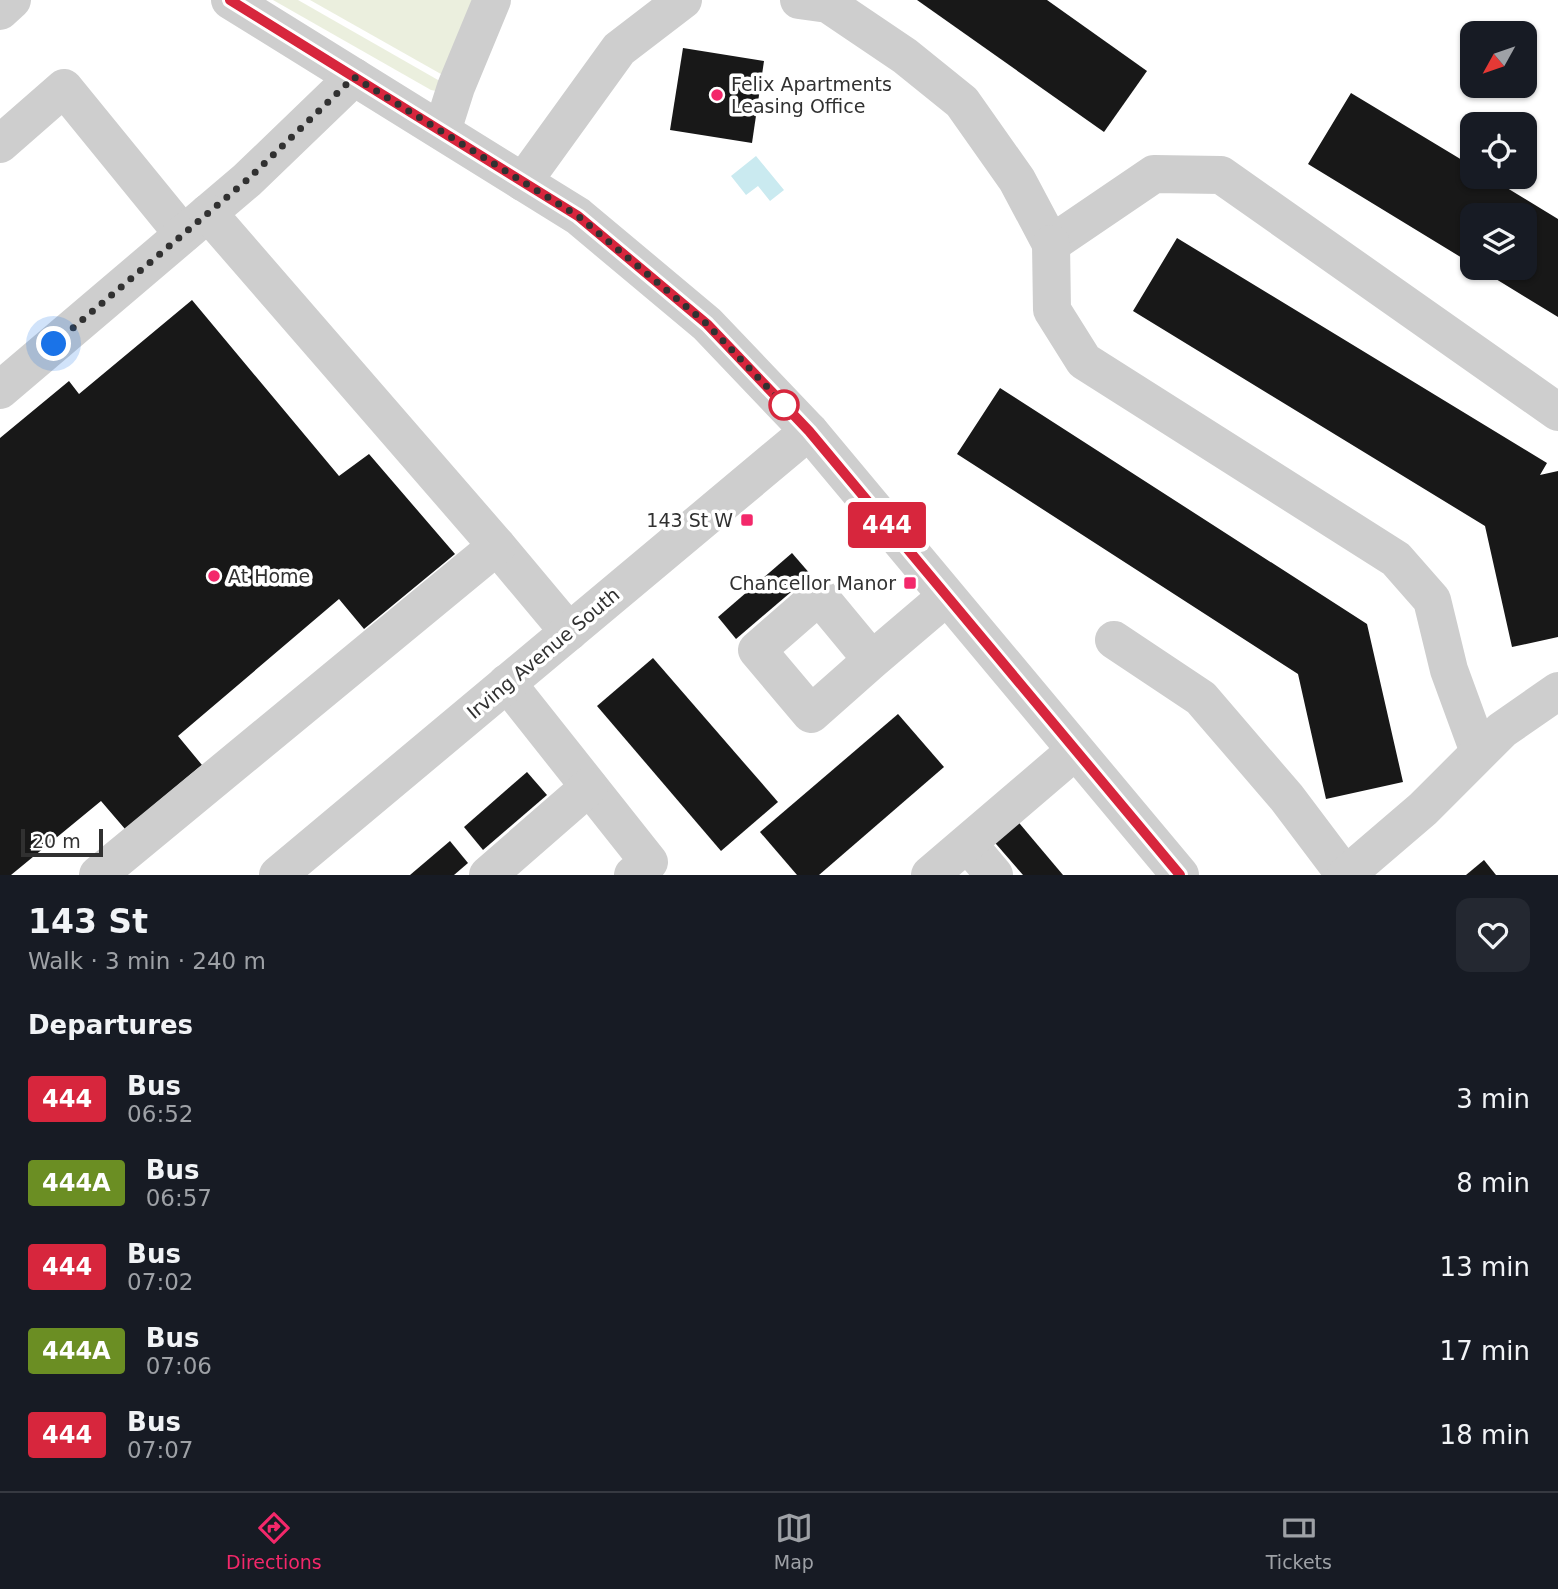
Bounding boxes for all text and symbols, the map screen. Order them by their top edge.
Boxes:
north arrow [1460,21,1536,98]
map controls [1460,21,1537,280]
place label: Felix Apartments Leasing Office [731,73,892,117]
marker: Felix Apartments Leasing Office [709,87,725,103]
button: locate [1460,112,1537,189]
button: layers [1460,203,1537,280]
your location [36,326,71,361]
unlabelled marker [769,390,799,420]
line badge: 444 [847,502,927,548]
place label: 143 St W [646,509,733,531]
text: 444 [862,511,912,539]
marker: 143 St W [739,512,755,528]
place label: At Home [228,565,310,587]
marker: At Home [206,568,222,584]
place label: Chancellor Manor [729,572,896,594]
marker: Chancellor Manor [902,575,918,591]
street label: Irving Avenue South [462,583,624,723]
scale bar [21,826,103,858]
text: 20 m [32,830,81,852]
button: heart [1456,898,1530,972]
text: 143 St [28,902,148,941]
text: Walk · 3 min · 240 m [28,948,266,974]
text: Departures [28,1010,193,1040]
text: Bus [127,1071,181,1101]
text: 3 min [1456,1084,1530,1114]
text: 444 [42,1085,92,1113]
text: 06:52 [127,1101,193,1127]
text: Bus [146,1155,199,1185]
text: 8 min [1456,1168,1530,1198]
text: 444A [42,1169,111,1197]
text: 06:57 [146,1185,212,1211]
text: Bus [127,1239,181,1269]
text: 13 min [1440,1252,1530,1282]
text: 444 [42,1253,92,1281]
text: 07:02 [127,1269,193,1295]
text: Bus [146,1323,199,1353]
text: 17 min [1440,1336,1530,1366]
text: 444A [42,1337,111,1365]
text: 07:06 [146,1353,212,1379]
text: Bus [127,1407,181,1437]
text: 18 min [1440,1420,1530,1450]
text: 444 [42,1421,92,1449]
text: 07:07 [127,1437,193,1463]
tab: Directions [226,1509,322,1573]
tab: Map [774,1509,814,1573]
tab: Tickets [1266,1509,1332,1573]

